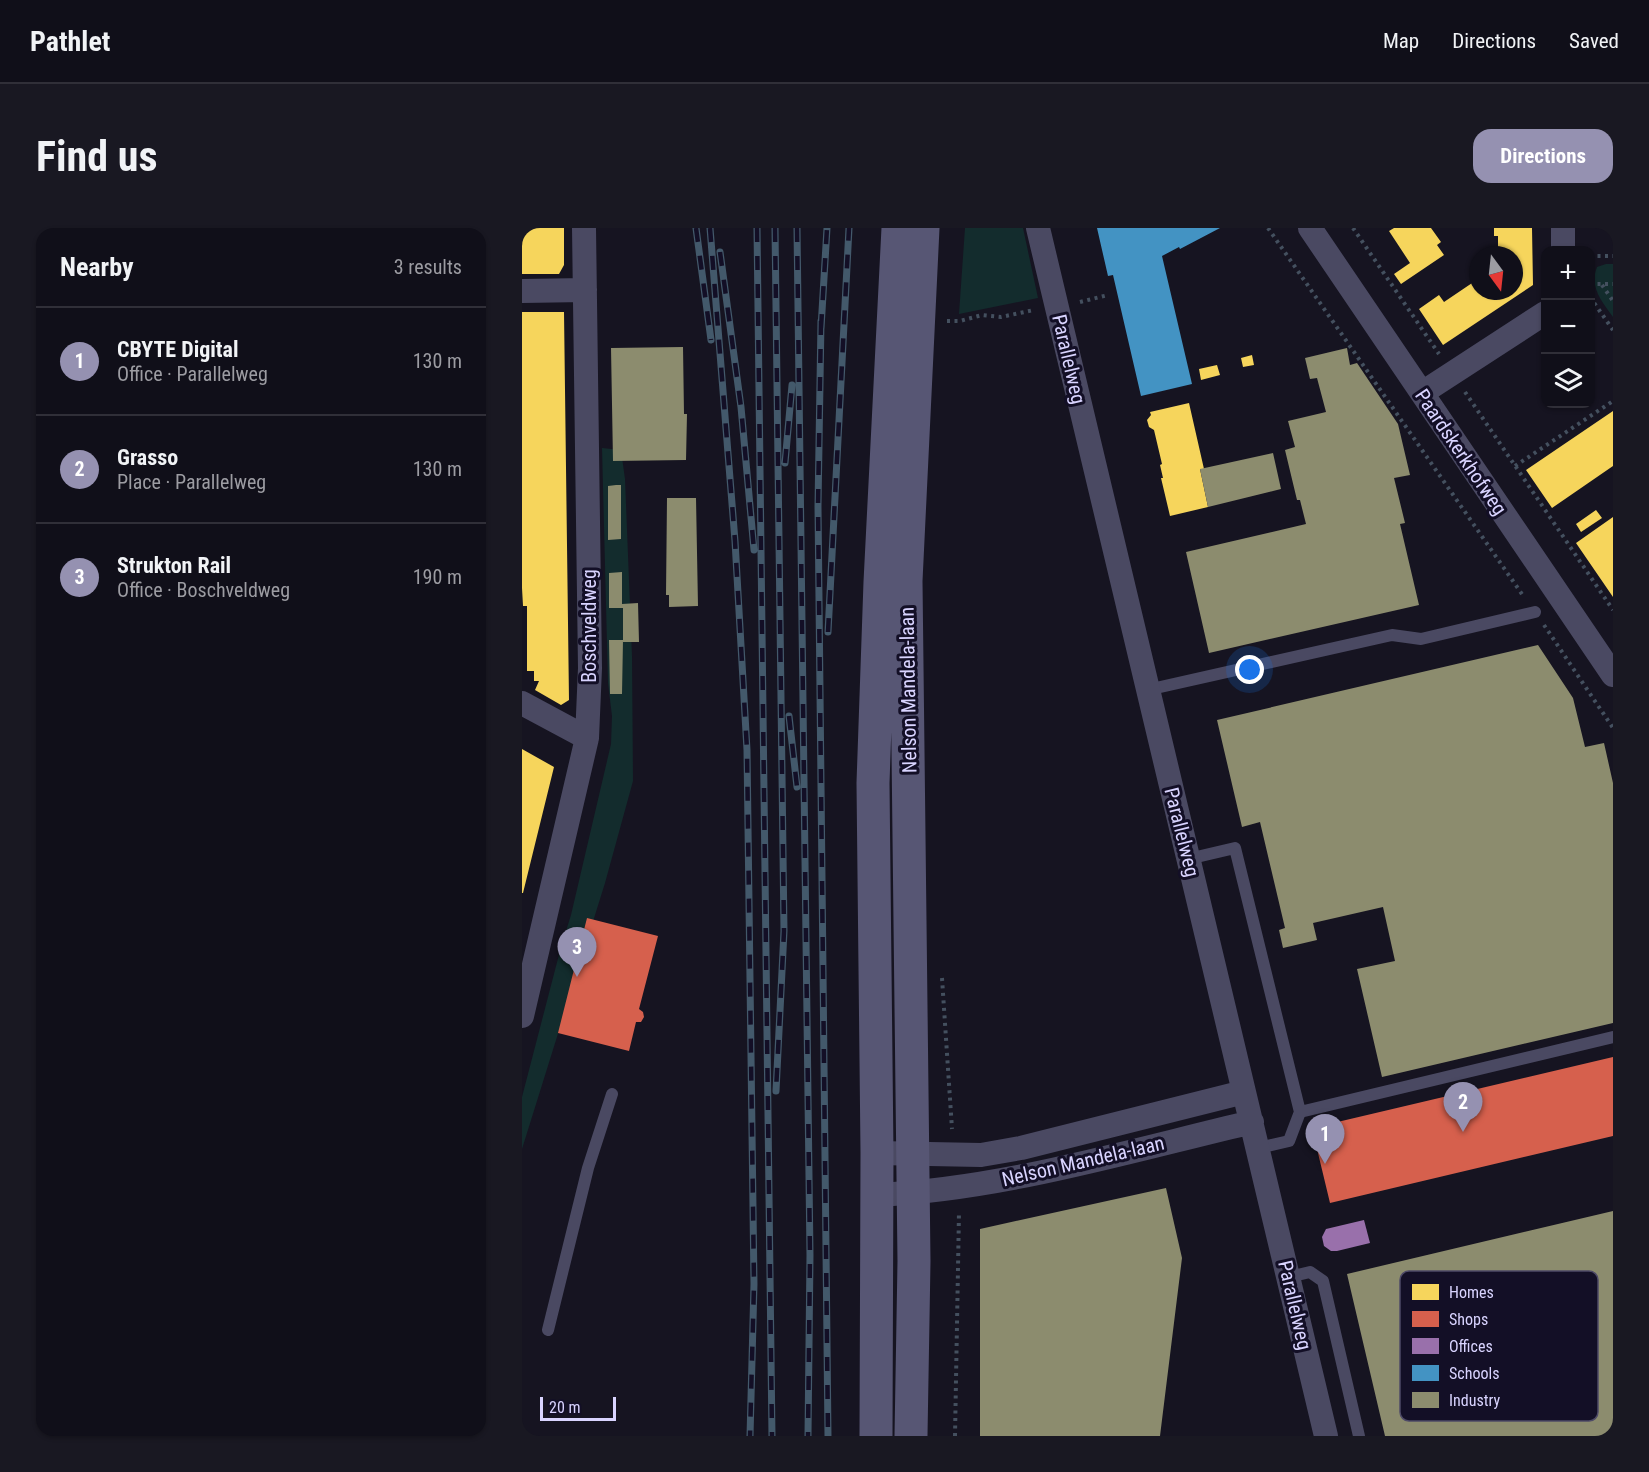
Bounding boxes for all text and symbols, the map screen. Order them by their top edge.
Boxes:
text: Pathlet [30,25,110,58]
text: Map [1383,29,1419,53]
text: Directions [1452,29,1536,53]
text: Saved [1569,29,1619,53]
button: Directions [1473,129,1613,183]
text: Find us [36,132,157,181]
north arrow [1469,246,1523,300]
map controls [1541,246,1595,408]
button: + [1541,246,1595,300]
text: Nearby [60,252,134,282]
text: 3 results [394,255,462,279]
button: − [1541,300,1595,354]
street label: Parallelweg [1047,312,1091,406]
text: CBYTE Digital [117,337,238,362]
text: 1 [74,349,85,373]
text: 130 m [413,349,462,373]
button: layers [1541,354,1595,408]
text: Office · Parallelweg [117,362,268,386]
street label: Paardskerkhofweg [1410,384,1512,520]
text: Grasso [117,445,178,470]
text: 2 [74,457,85,481]
text: 130 m [413,457,462,481]
text: Place · Parallelweg [117,470,266,494]
text: Strukton Rail [117,553,231,578]
text: 3 [74,565,85,589]
text: 190 m [413,565,462,589]
street label: Boschveldweg [577,569,601,683]
text: Office · Boschveldweg [117,578,290,602]
street label: Nelson Mandela-laan [895,607,921,773]
your location [1235,655,1264,684]
street label: Parallelweg [1159,785,1205,879]
pin: 3 [558,928,596,977]
pin: 2 [1444,1082,1482,1132]
pin: 1 [1306,1114,1344,1164]
street label: Nelson Mandela-laan [999,1131,1167,1191]
street label: Parallelweg [1273,1258,1317,1352]
legend [1400,1271,1598,1421]
text: Homes [1449,1283,1494,1302]
text: Shops [1449,1310,1488,1329]
text: Offices [1449,1337,1493,1356]
text: Schools [1449,1364,1499,1383]
text: Industry [1449,1391,1500,1410]
scale bar [540,1394,616,1422]
text: 20 m [549,1398,581,1417]

